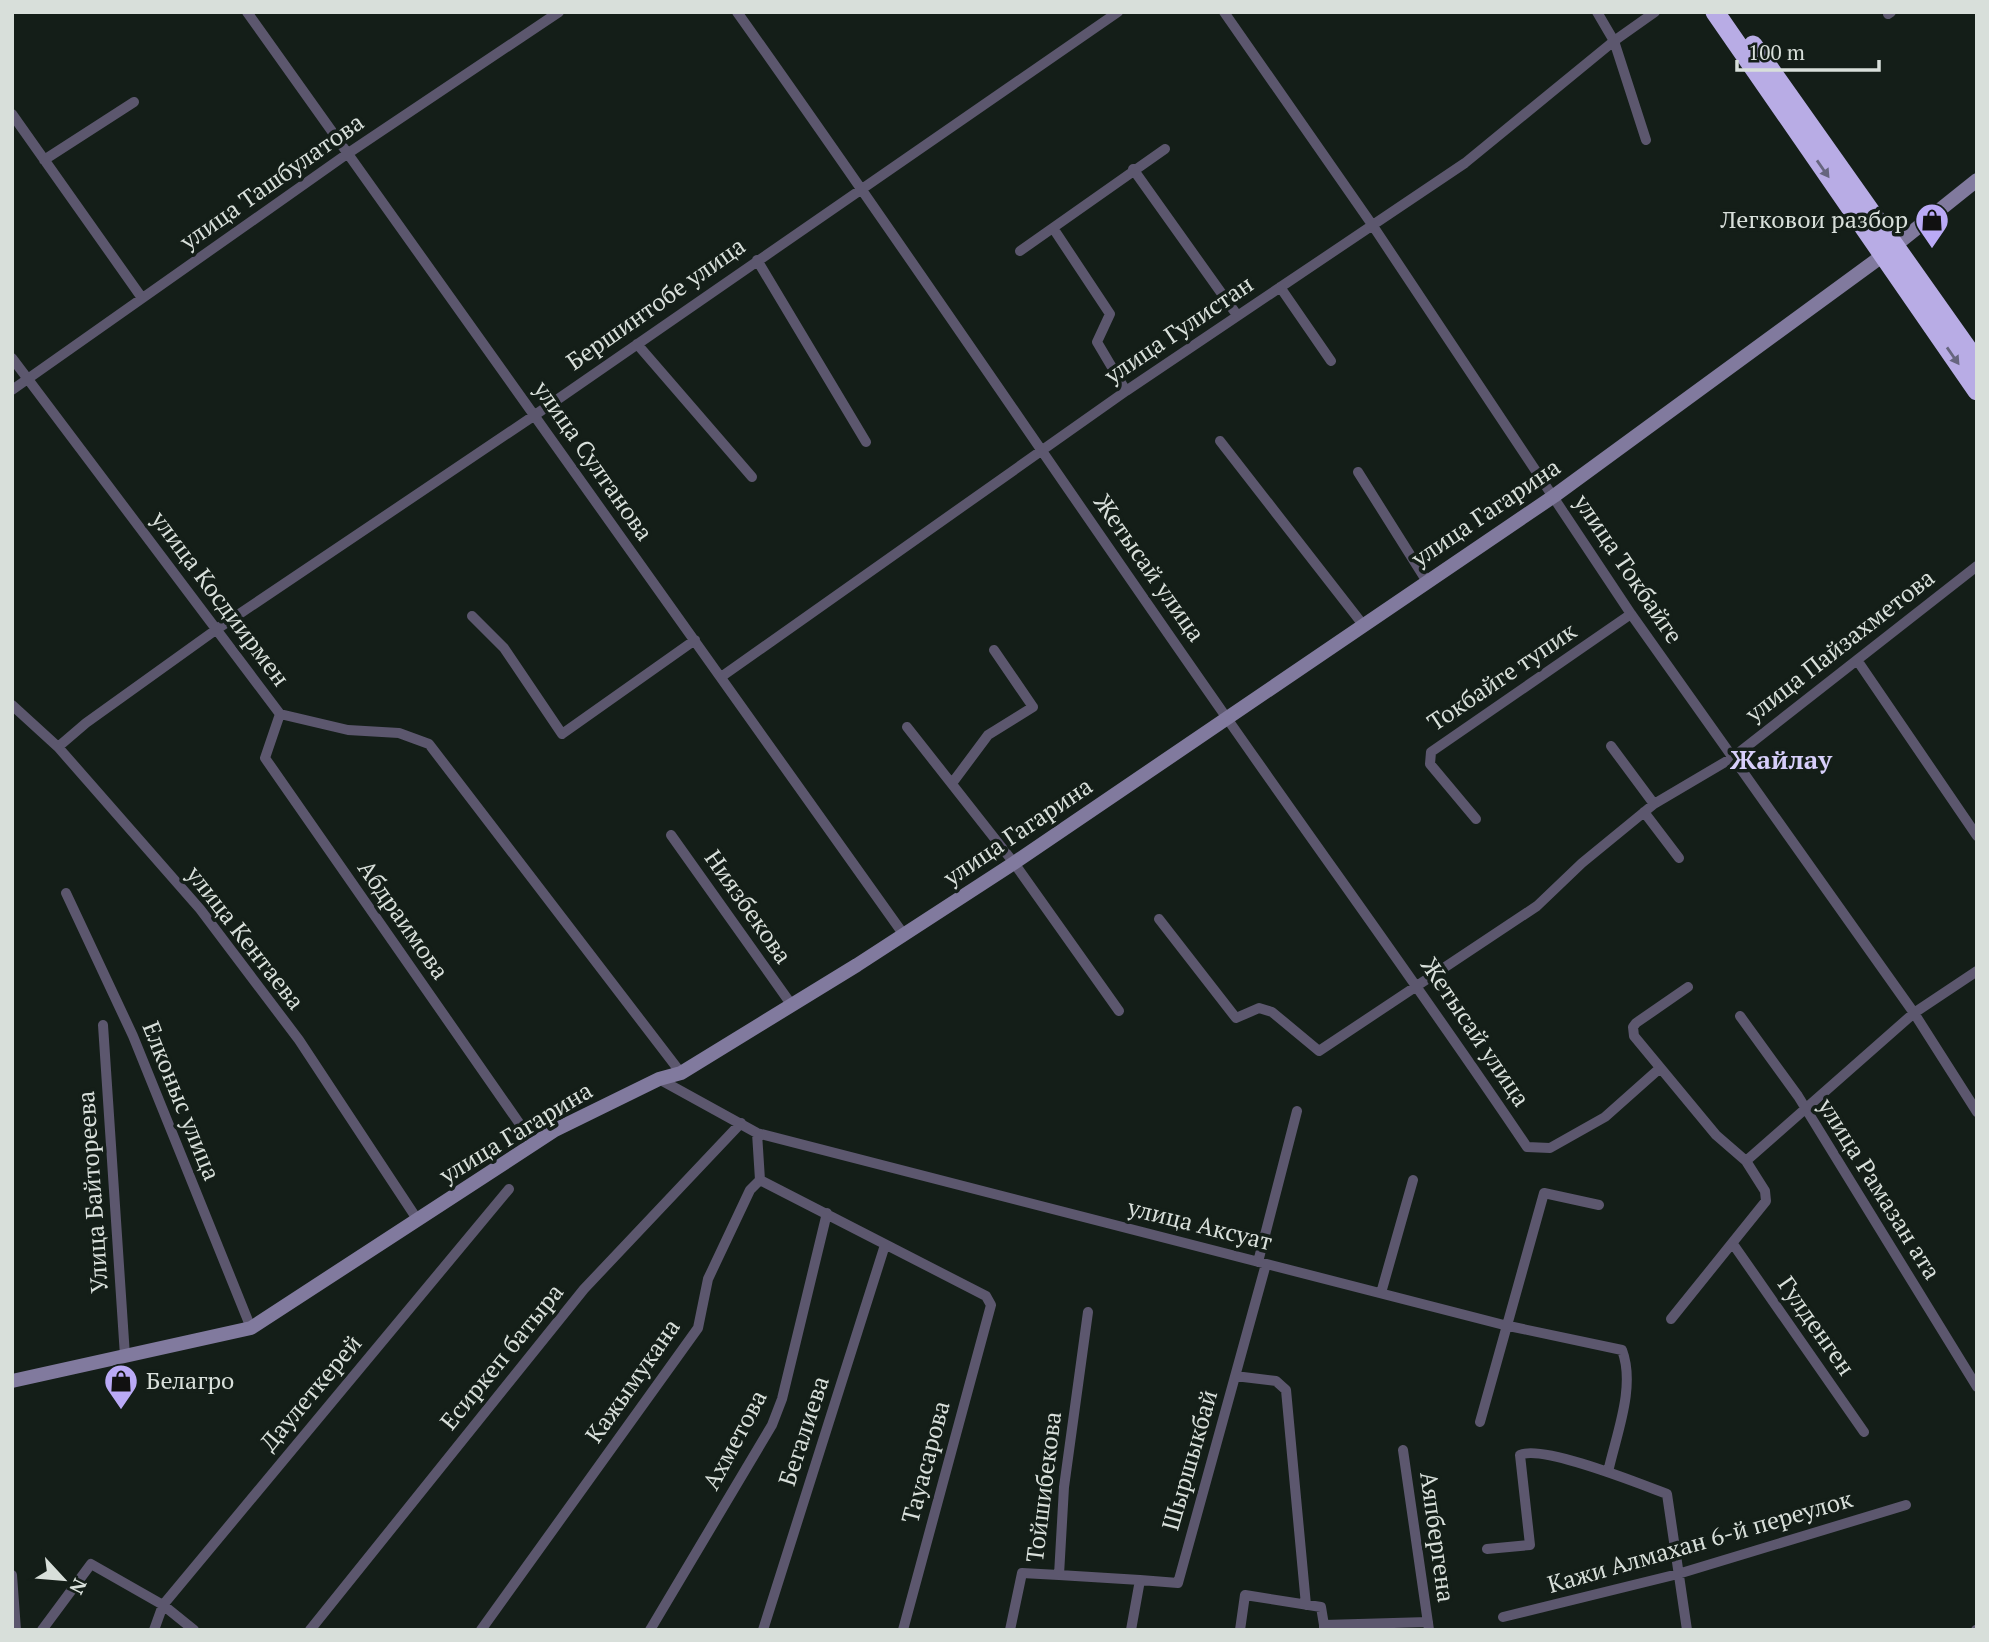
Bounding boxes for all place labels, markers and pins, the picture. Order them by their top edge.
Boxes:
shop icon: Легковои разбор [1913,201,1951,250]
place label: Легковои разбор [1720,203,1908,235]
shop icon: Белагро [102,1362,140,1411]
place label: Белагро [146,1364,234,1396]

